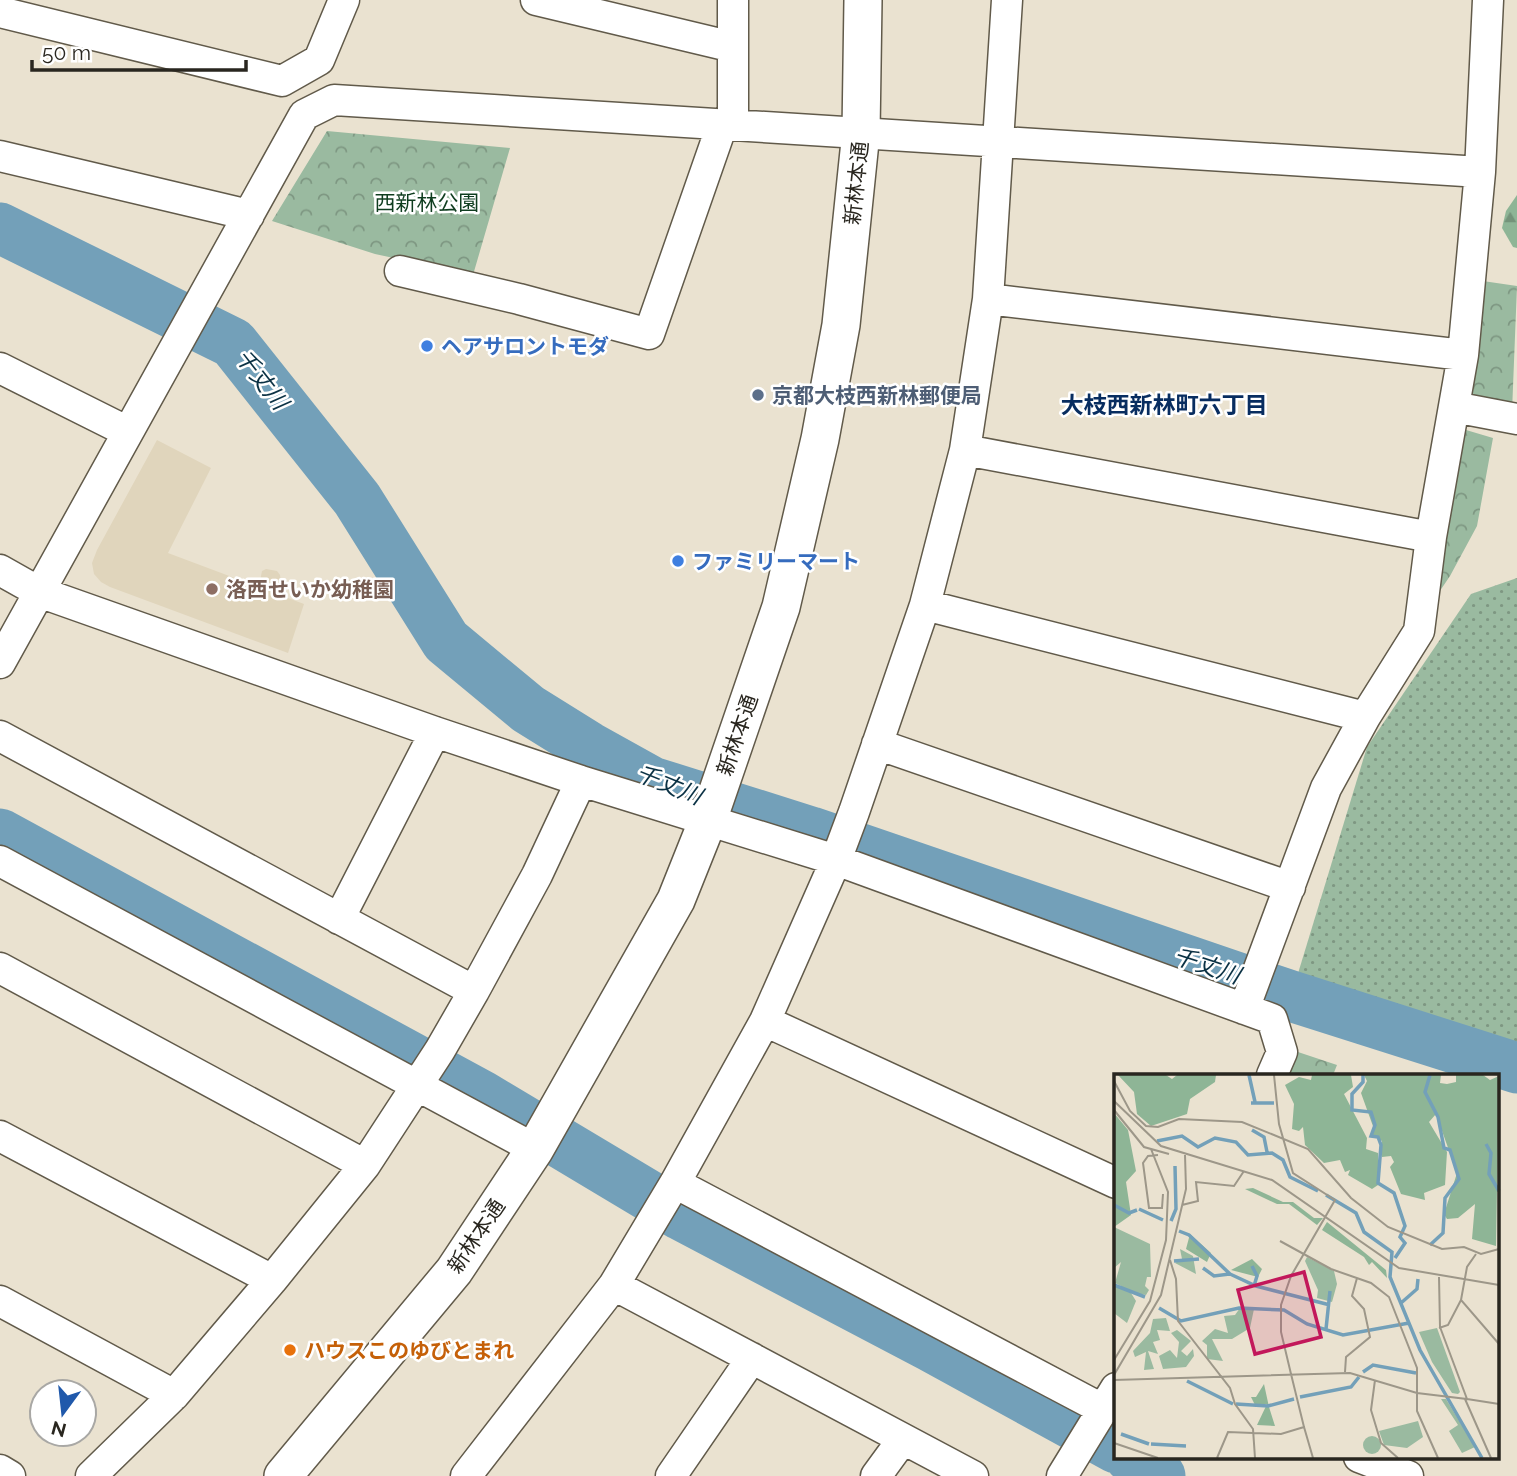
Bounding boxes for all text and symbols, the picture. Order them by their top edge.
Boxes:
scale bar [32,28,245,72]
text: 50 m [42,40,91,65]
street label: 新林本通 [839,140,873,226]
park label: 西新林公園 [375,190,480,215]
place label: ヘアサロントモダ [441,334,609,359]
marker: ヘアサロントモダ [419,338,435,354]
water label: 千丈川 [230,344,296,417]
place label: 京都大枝西新林郵便局 [772,383,982,408]
marker: 京都大枝西新林郵便局 [750,387,766,403]
district label: 大枝西新林町六丁目 [1061,391,1268,418]
place label: ファミリーマート [692,549,860,574]
marker: ファミリーマート [670,553,686,569]
place label: 洛西せいか幼稚園 [226,577,394,602]
marker: 洛西せいか幼稚園 [204,581,220,597]
street label: 新林本通 [712,691,762,779]
water label: 千丈川 [632,759,709,811]
water label: 千丈川 [1170,941,1247,989]
inset map [1114,1074,1500,1458]
street label: 新林本通 [442,1194,510,1278]
place label: ハウスこのゆびとまれ [304,1338,514,1363]
marker: ハウスこのゆびとまれ [282,1342,298,1358]
north arrow [28,1378,98,1448]
text: N [49,1417,68,1442]

